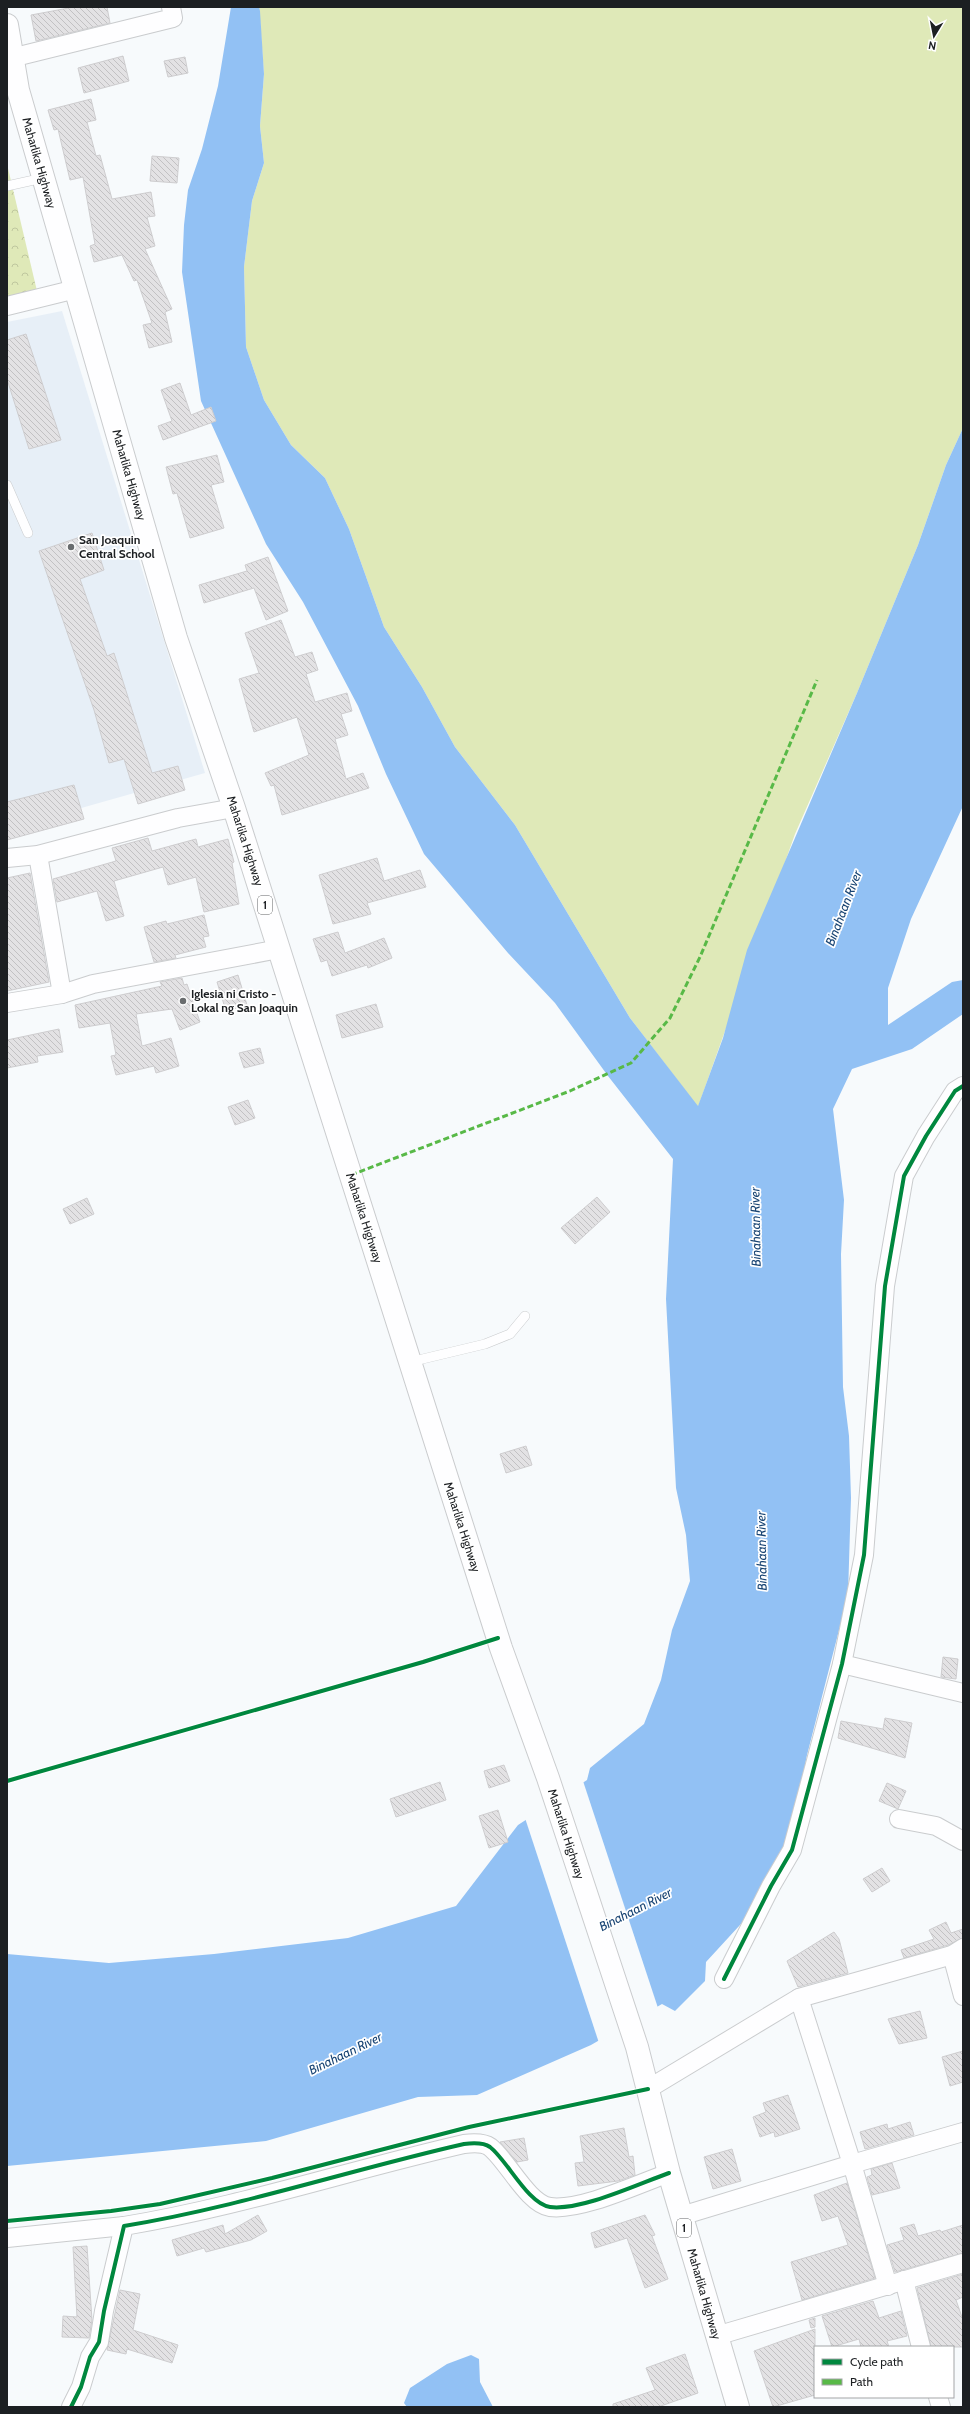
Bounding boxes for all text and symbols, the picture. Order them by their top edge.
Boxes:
north arrow [914,16,954,56]
text: N [927,38,937,53]
street label: Maharlika Highway [19,116,60,210]
street label: Maharlika Highway [109,428,150,522]
place label: San Joaquin Central School [79,532,155,561]
marker: San Joaquin Central School [66,542,76,552]
street label: Maharlika Highway [224,794,267,888]
water label: Binahaan River [821,867,865,948]
road number: 1 [258,896,272,914]
place label: Iglesia ni Cristo - Lokal ng San Joaquin [191,986,298,1015]
marker: Iglesia ni Cristo - Lokal ng San Joaquin [178,996,188,1006]
street label: Maharlika Highway [343,1171,386,1265]
water label: Binahaan River [746,1186,764,1267]
street label: Maharlika Highway [441,1480,484,1574]
water label: Binahaan River [752,1510,770,1591]
street label: Maharlika Highway [545,1787,588,1881]
water label: Binahaan River [596,1883,675,1934]
water label: Binahaan River [306,2028,385,2078]
road number: 1 [677,2219,691,2237]
street label: Maharlika Highway [684,2247,725,2341]
legend [814,2346,954,2398]
text: Cycle path [850,2354,903,2369]
text: Path [850,2374,873,2389]

